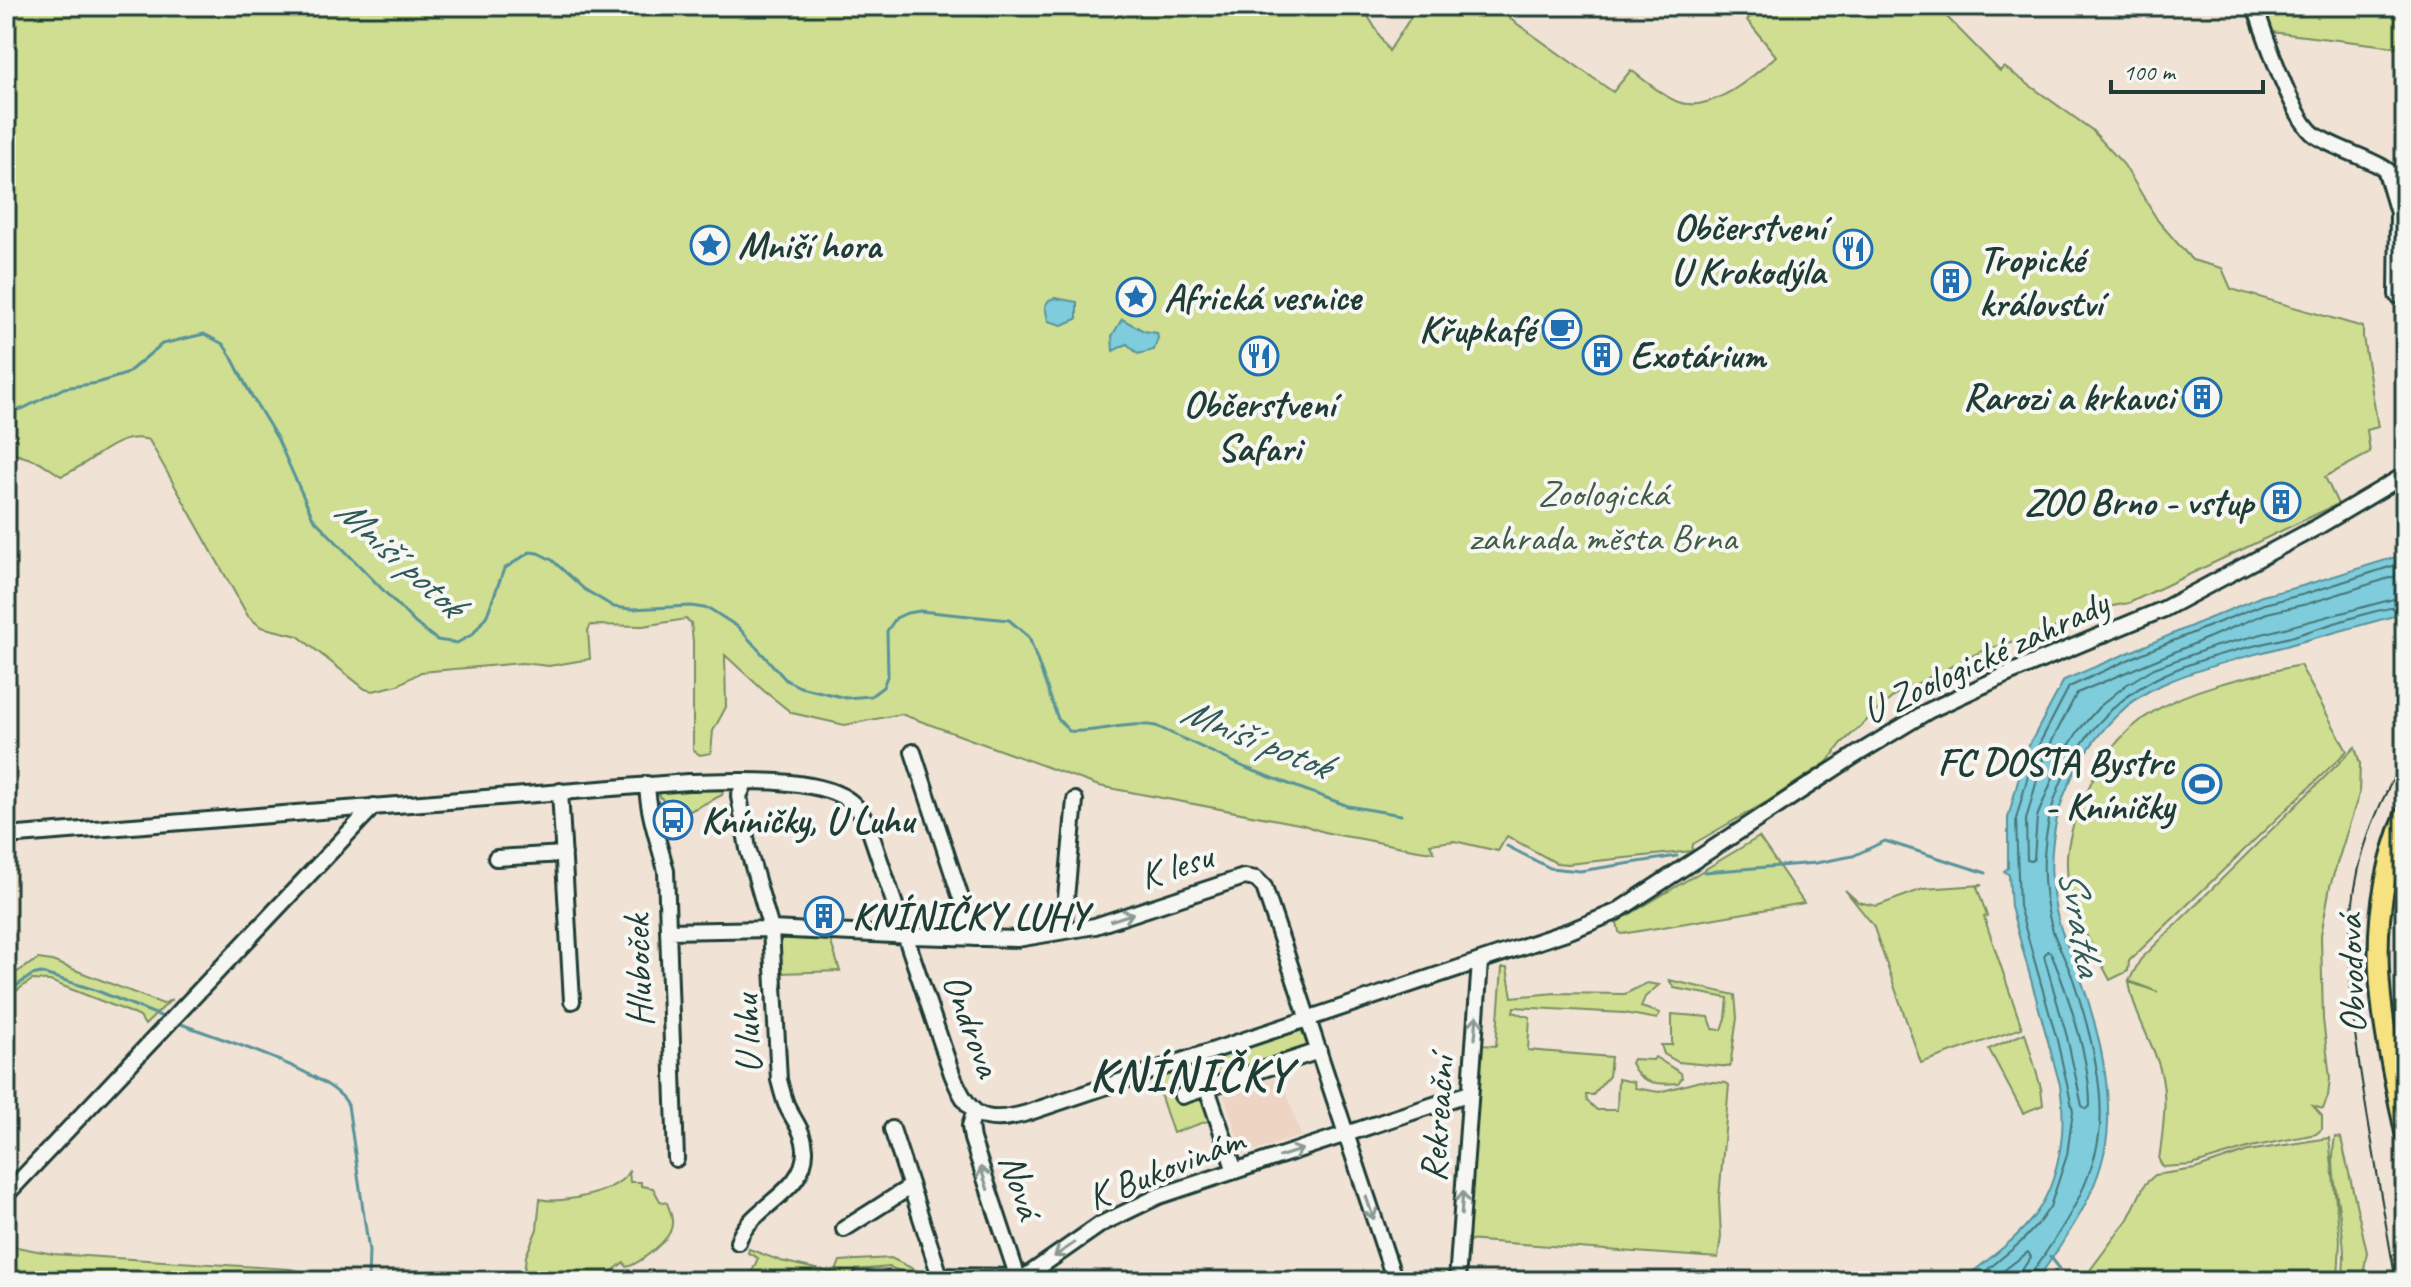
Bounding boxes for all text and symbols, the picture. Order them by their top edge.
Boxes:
scale bar [2111,44,2263,94]
text: 100 m [2123,57,2177,87]
place label: Občerstvení U Krokodýla [1671,204,1833,295]
place label: Mniší hora [738,222,884,269]
place icon: Mniší hora [689,224,731,266]
restaurant icon: Občerstvení U Krokodýla [1832,228,1874,270]
place label: Tropické království [1979,236,2110,327]
building icon: Tropické království [1930,260,1972,302]
place label: Africká vesnice [1164,274,1364,321]
place icon: Africká vesnice [1115,276,1157,318]
place label: Křupkafé [1419,306,1540,353]
cafe icon: Křupkafé [1541,308,1583,350]
place label: Exotárium [1630,332,1768,379]
building icon: Exotárium [1581,334,1623,376]
restaurant icon: Občerstvení Safari [1238,335,1280,377]
place label: Rarozi a krkavci [1963,374,2179,421]
building icon: Rarozi a krkavci [2181,376,2223,418]
place label: Občerstvení Safari [1183,381,1343,472]
park label: Zoologická zahrada města Brna [1469,470,1739,561]
place label: ZOO Brno - vstup [2024,479,2256,526]
building icon: ZOO Brno - vstup [2260,481,2302,523]
water label: Mniší potok [325,486,480,633]
street label: U Zoologické zahrady [1855,578,2118,734]
water label: Mniší potok [1174,686,1345,793]
place label: FC DOSTA Bystrc - Kníničky [1938,739,2177,830]
sports icon: FC DOSTA Bystrc - Kníničky [2181,763,2223,805]
place label: Kníničky, U Luhu [701,797,917,844]
bus stop icon: Kníničky, U Luhu [652,799,694,841]
street label: K lesu [1134,831,1221,900]
water label: Svratka [2047,865,2116,983]
place label: KNÍNIČKY LUHY [852,893,1094,940]
building icon: KNÍNIČKY LUHY [803,895,845,937]
one-way arrow [1108,909,1134,924]
street label: Obvodová [2325,910,2377,1034]
street label: Hluboček [612,911,663,1028]
street label: Ondrova [932,967,1013,1085]
street label: U luhu [721,990,773,1075]
one-way arrow [1469,1015,1484,1041]
district label: KNÍNIČKY [1090,1046,1300,1104]
street label: Rekreační [1409,1047,1465,1183]
street label: K Bukovinám [1080,1114,1253,1221]
one-way arrow [1278,1145,1303,1160]
street label: Nová [989,1148,1055,1228]
one-way arrow [976,1166,991,1191]
one-way arrow [1455,1190,1470,1217]
one-way arrow [1364,1195,1379,1220]
one-way arrow [1053,1242,1075,1258]

